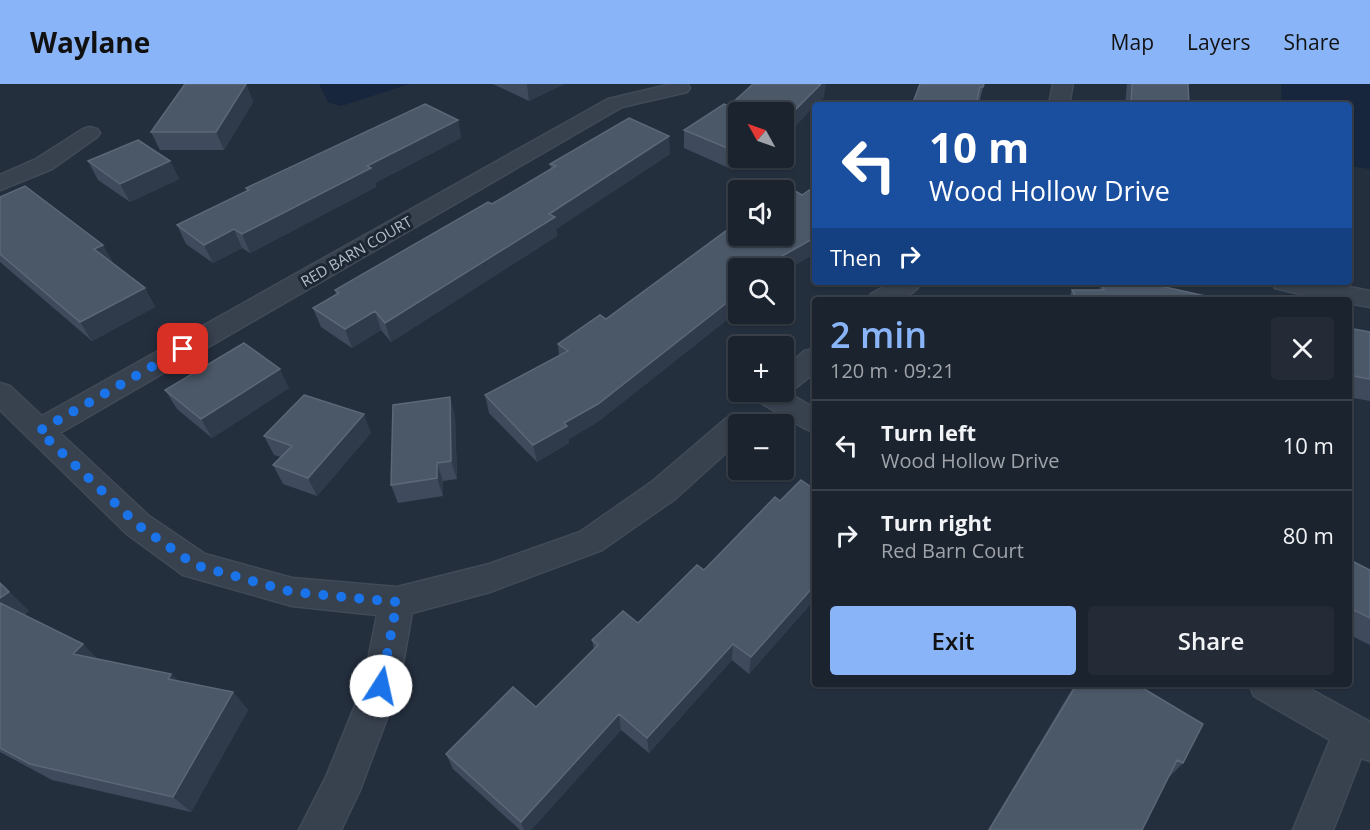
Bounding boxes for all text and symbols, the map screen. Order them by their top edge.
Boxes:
text: Waylane [30,23,150,61]
text: Map [1111,28,1154,56]
text: Layers [1187,28,1251,56]
text: Share [1284,28,1340,56]
north arrow [728,102,794,168]
map controls [728,102,794,480]
text: 10 m [929,118,1029,175]
icon: left [830,126,908,204]
text: Wood Hollow Drive [929,172,1170,209]
button: sound [728,180,794,246]
street label: RED BARN COURT [297,211,416,291]
icon: right [893,240,926,273]
text: Then [830,242,881,272]
button: search [728,258,794,324]
text: 2 min [830,310,927,359]
button: close [1271,317,1334,380]
pin [157,323,208,374]
icon: arrive [166,332,199,365]
button: + [728,336,794,402]
text: 120 m · 09:21 [830,357,955,384]
button: − [728,414,794,480]
text: Turn left [881,417,976,447]
icon: left [830,429,863,462]
text: 10 m [1283,430,1334,460]
text: Wood Hollow Drive [881,447,1060,474]
text: Turn right [881,507,992,537]
icon: right [830,519,863,552]
text: 80 m [1283,520,1334,550]
text: Red Barn Court [881,537,1024,564]
button: Exit [830,606,1076,675]
button: Share [1088,606,1334,675]
position arrow [349,654,413,718]

